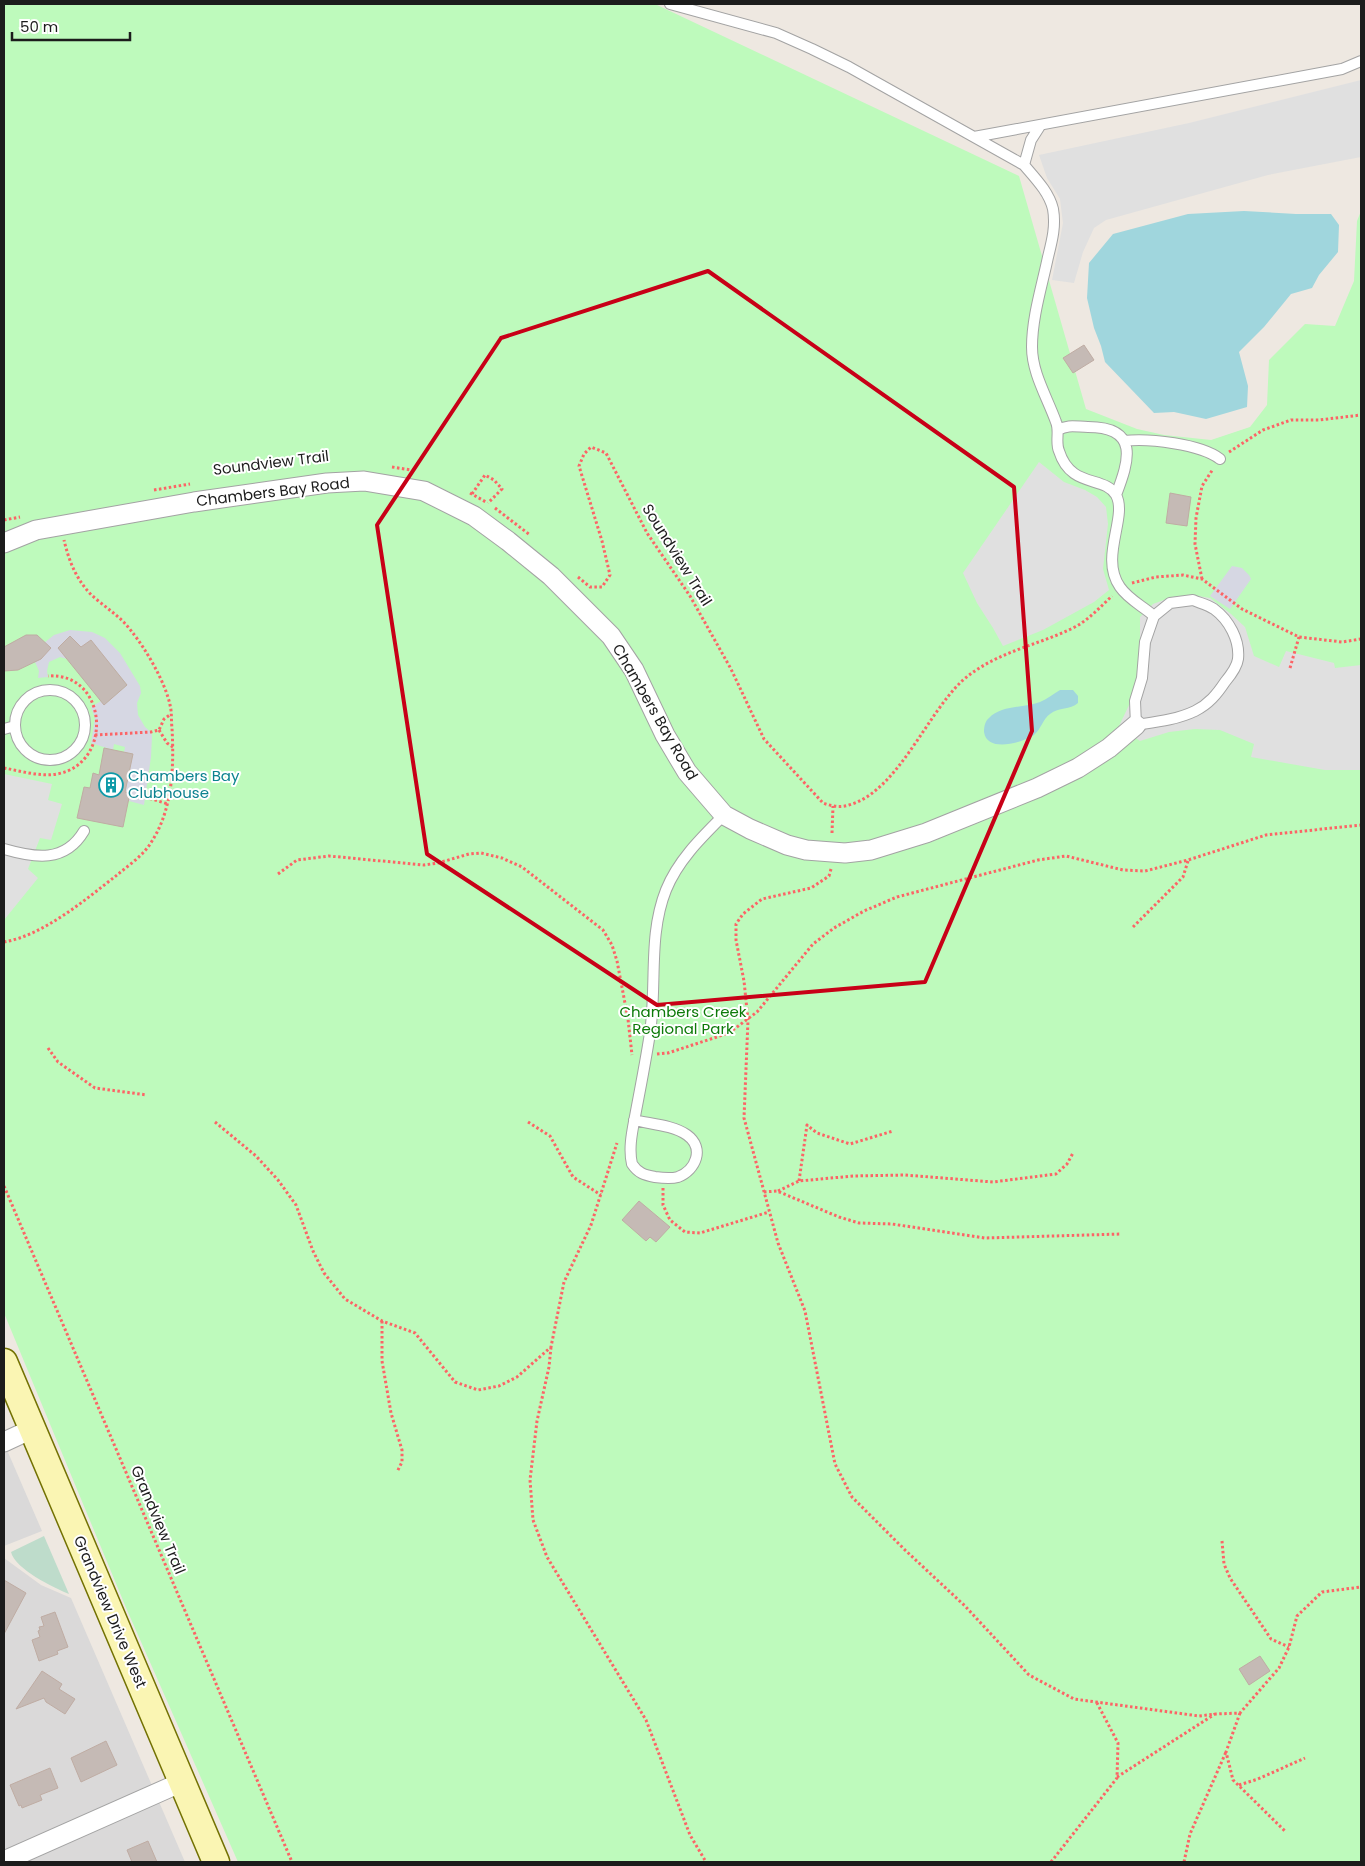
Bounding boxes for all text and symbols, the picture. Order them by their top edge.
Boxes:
scale bar [12,10,130,42]
text: 50 m [20,16,58,37]
street label: Soundview Trail [212,445,330,480]
street label: Chambers Bay Road [195,472,351,511]
street label: Soundview Trail [638,500,717,610]
street label: Chambers Bay Road [608,640,703,784]
place label: Chambers Bay Clubhouse [128,765,240,803]
building icon: Chambers Bay Clubhouse [98,772,124,798]
park label: Chambers Creek Regional Park [619,1001,747,1039]
street label: Grandview Trail [126,1462,191,1577]
street label: Grandview Drive West [69,1532,152,1691]

